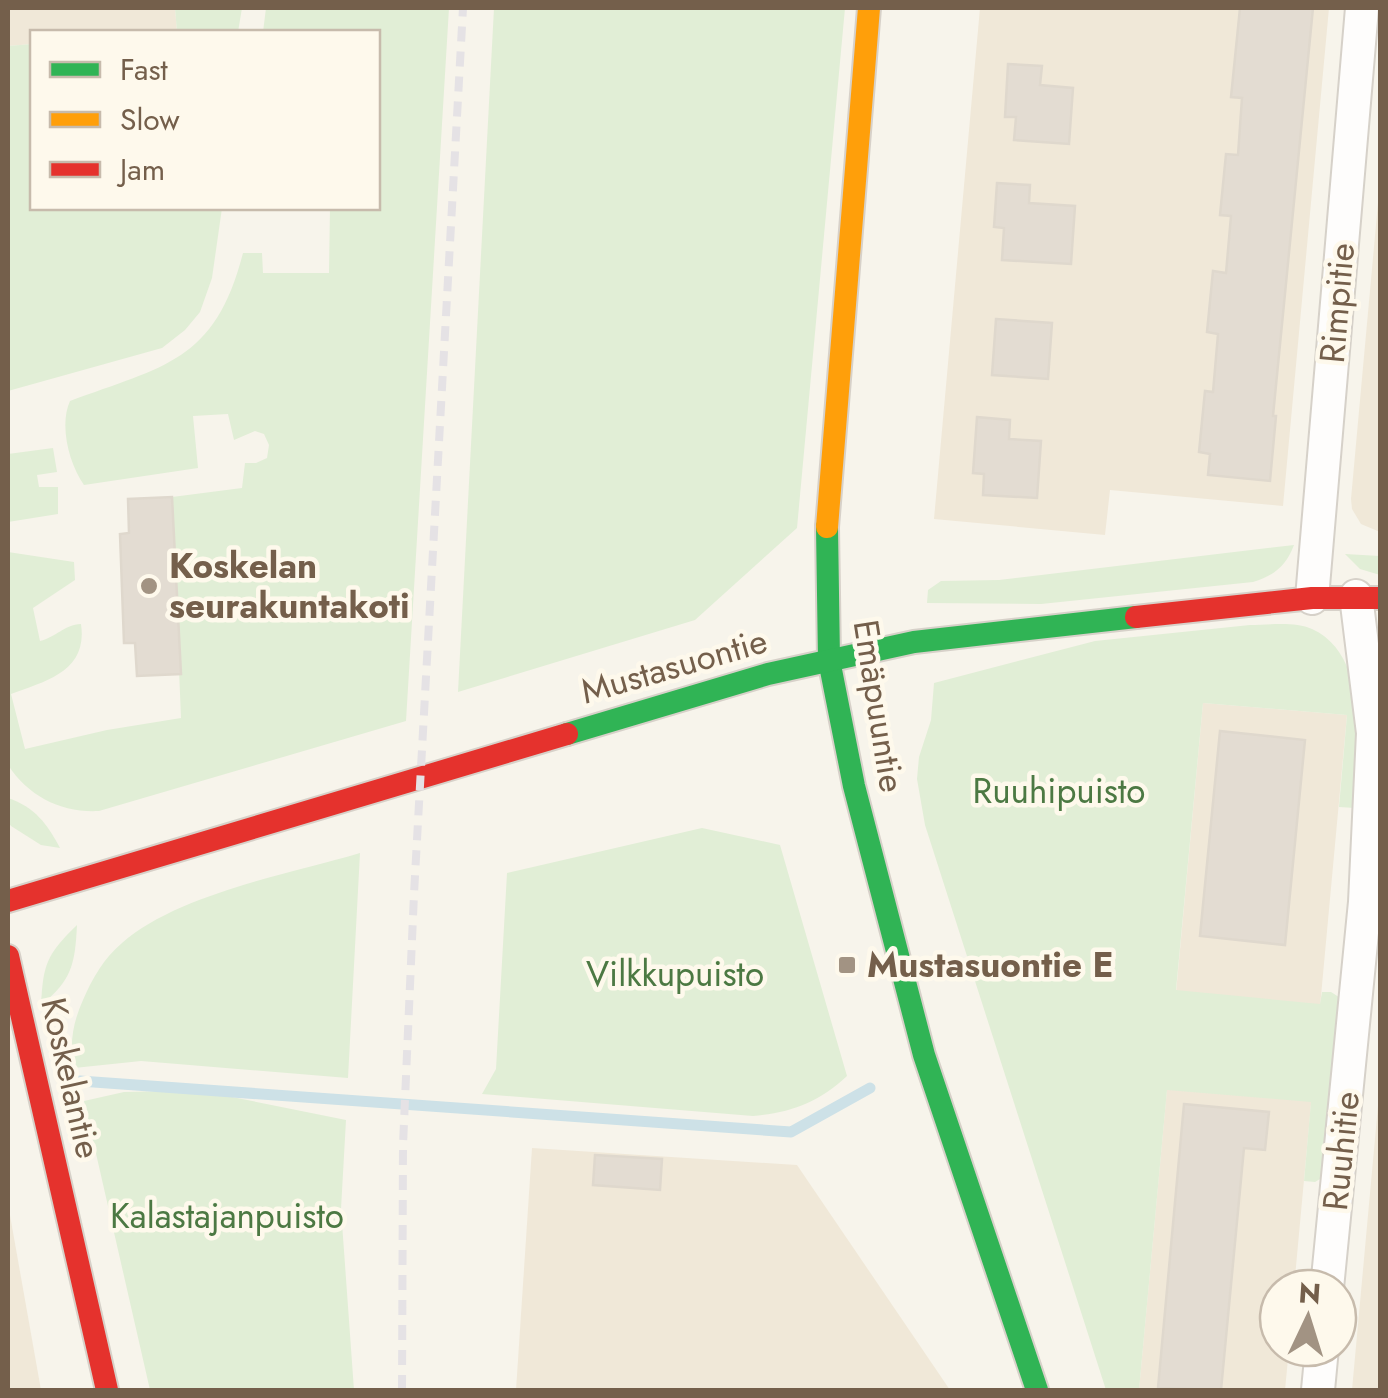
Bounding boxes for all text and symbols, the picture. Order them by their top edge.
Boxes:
legend [30,30,380,210]
text: Fast [120,48,169,91]
text: Slow [120,98,180,141]
text: Jam [116,148,165,191]
street label: Rimpitie [1307,241,1367,365]
place label: Koskelan seurakuntakoti [169,541,410,631]
marker: Koskelan seurakuntakoti [138,575,160,597]
street label: Mustasuontie [575,616,773,716]
street label: Emäpuuntie [841,616,917,796]
park label: Ruuhipuisto [973,766,1145,816]
place label: Mustasuontie E [867,940,1114,990]
park label: Vilkkupuisto [586,949,764,999]
marker: Mustasuontie E [836,954,858,976]
street label: Koskelantie [28,993,114,1163]
street label: Ruuhitie [1310,1089,1372,1213]
park label: Kalastajanpuisto [110,1191,344,1241]
north arrow [1258,1268,1358,1368]
text: N [1297,1272,1322,1315]

